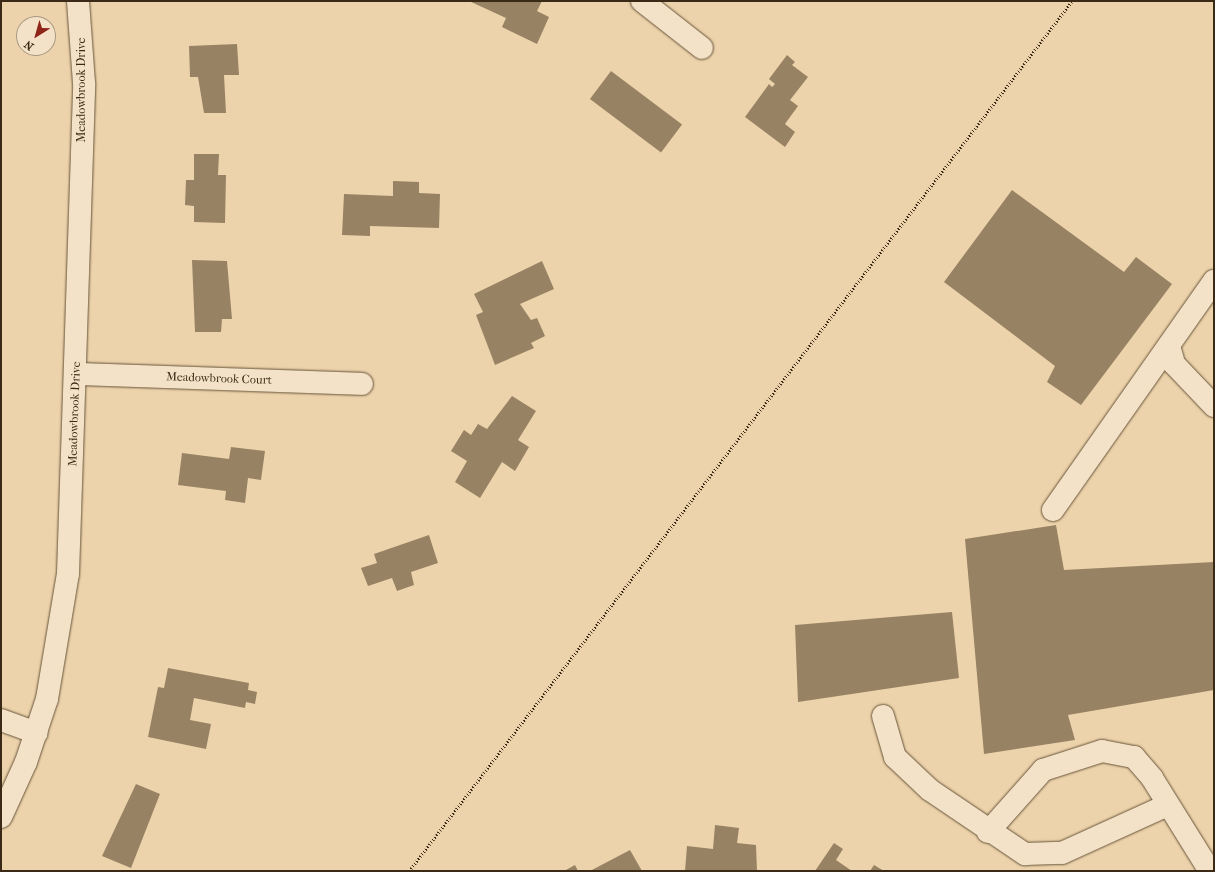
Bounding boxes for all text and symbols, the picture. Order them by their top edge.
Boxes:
north arrow [16,16,56,56]
text: N [22,37,36,53]
street label: Meadowbrook Drive [75,37,89,143]
street label: Meadowbrook Drive [66,361,84,467]
street label: Meadowbrook Court [166,370,272,388]

